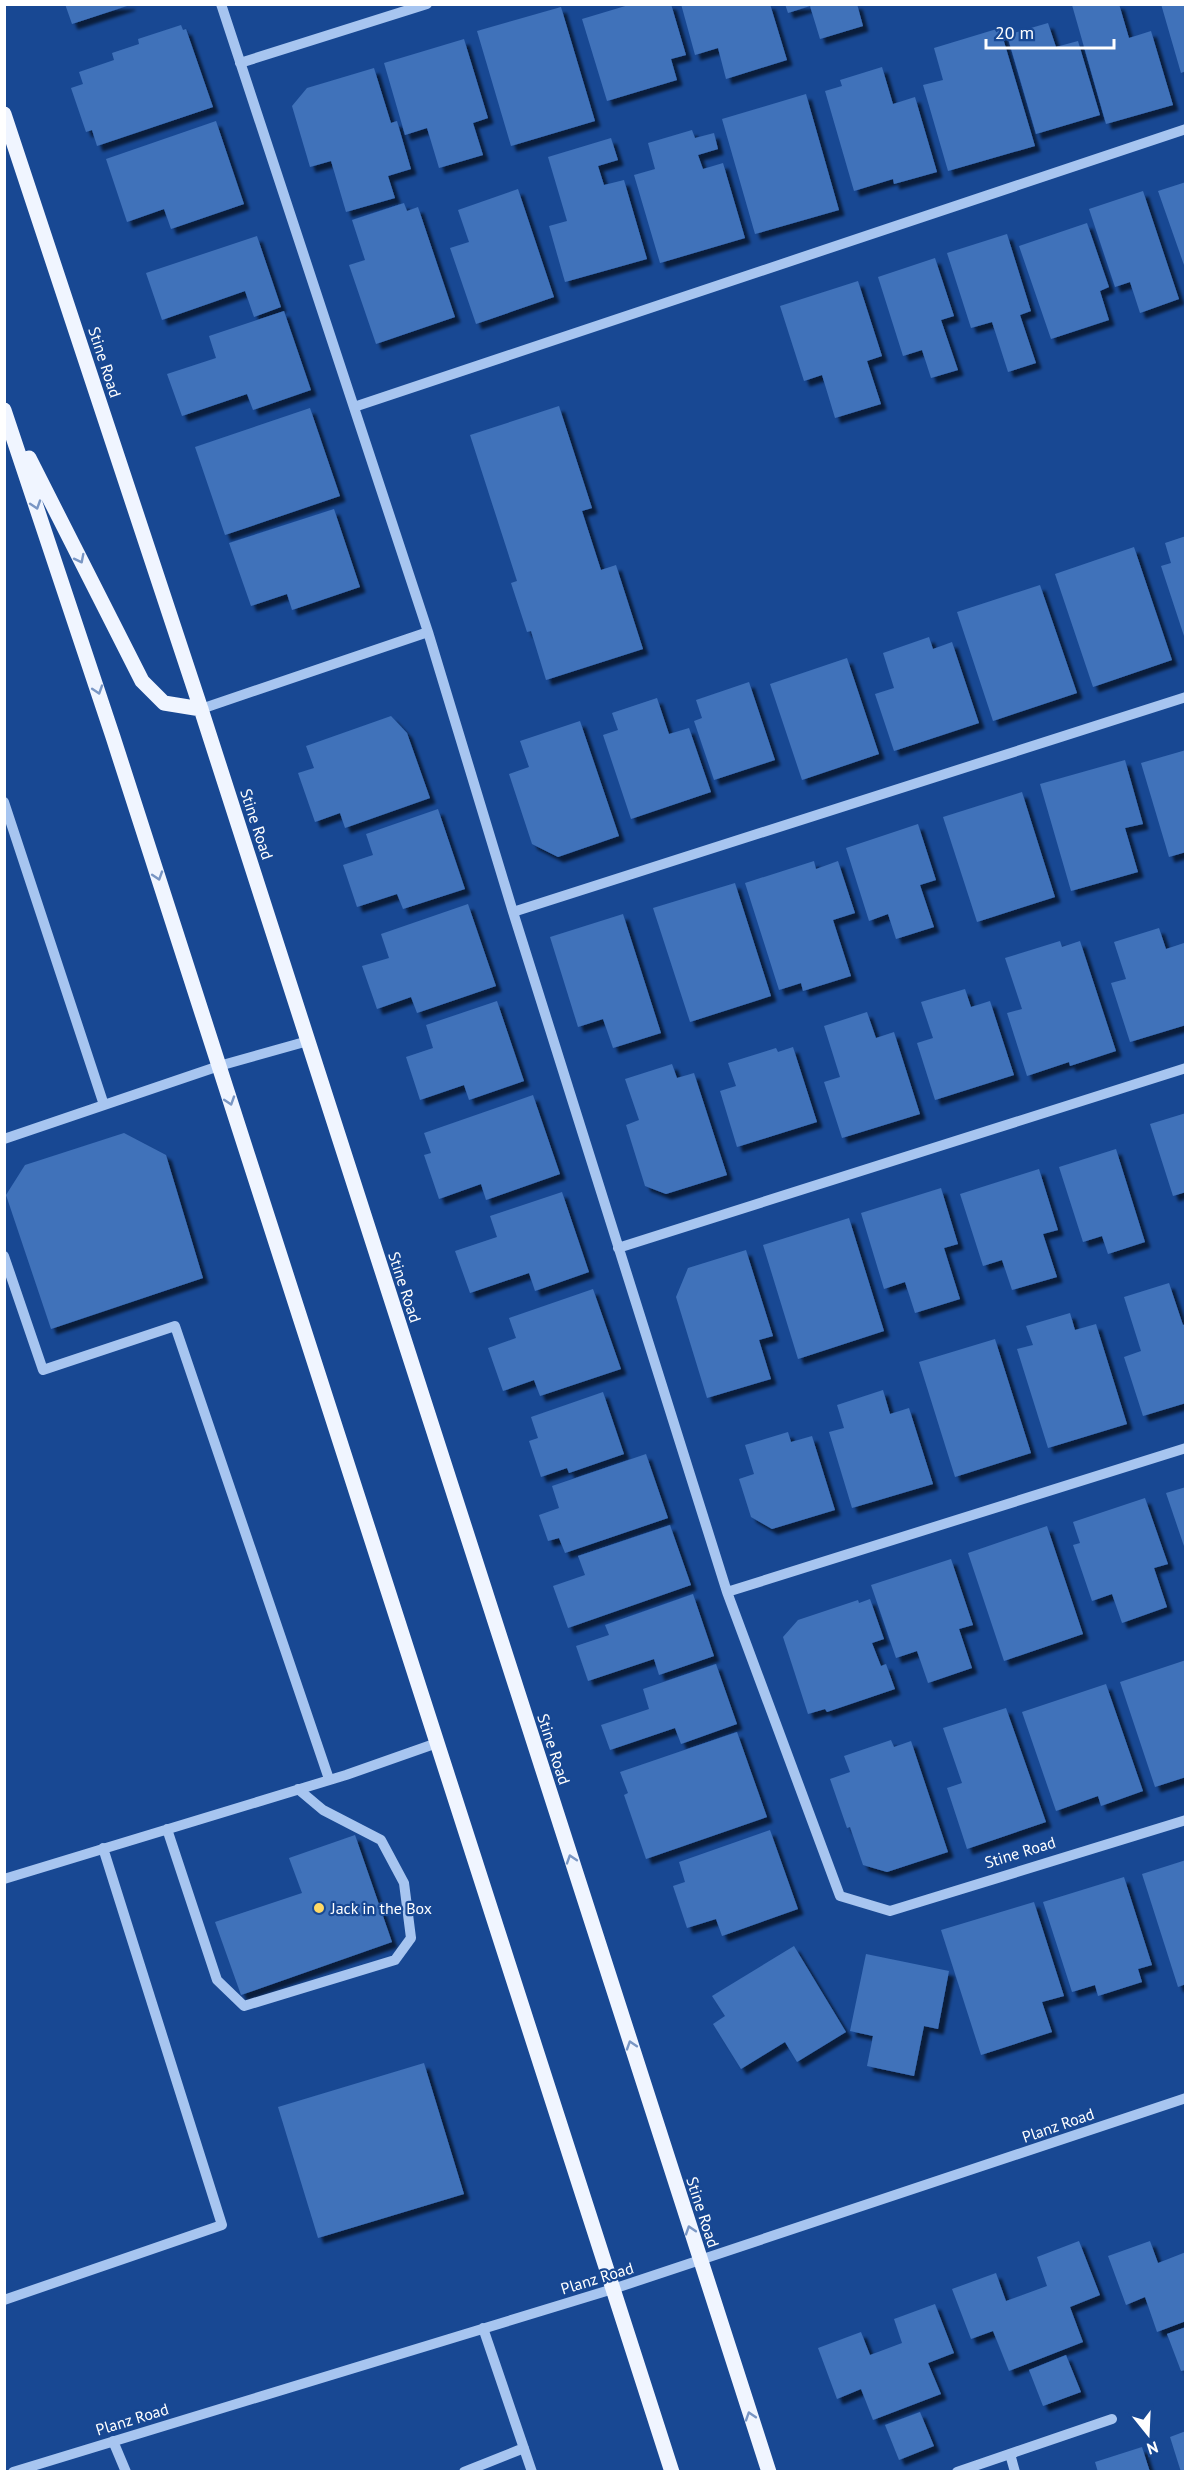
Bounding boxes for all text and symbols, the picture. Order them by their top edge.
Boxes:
scale bar [986,12,1114,50]
text: 20 m [995,21,1034,44]
street label: Stine Road [84,324,126,400]
one-way arrow [29,499,42,510]
one-way arrow [72,552,84,563]
one-way arrow [90,684,103,695]
street label: Stine Road [236,786,278,862]
one-way arrow [151,870,163,881]
one-way arrow [223,1095,236,1106]
street label: Stine Road [384,1249,426,1325]
street label: Stine Road [533,1711,575,1787]
street label: Stine Road [982,1832,1058,1872]
one-way arrow [566,1854,578,1865]
place label: Jack in the Box [330,1898,432,1918]
marker: Jack in the Box [312,1901,326,1915]
one-way arrow [625,2040,638,2051]
street label: Planz Road [1019,2103,1097,2147]
street label: Stine Road [682,2174,724,2250]
one-way arrow [685,2225,698,2236]
street label: Planz Road [558,2257,636,2299]
street label: Planz Road [93,2398,171,2440]
north arrow [1118,2404,1178,2464]
one-way arrow [745,2411,758,2422]
text: N [1145,2437,1161,2459]

